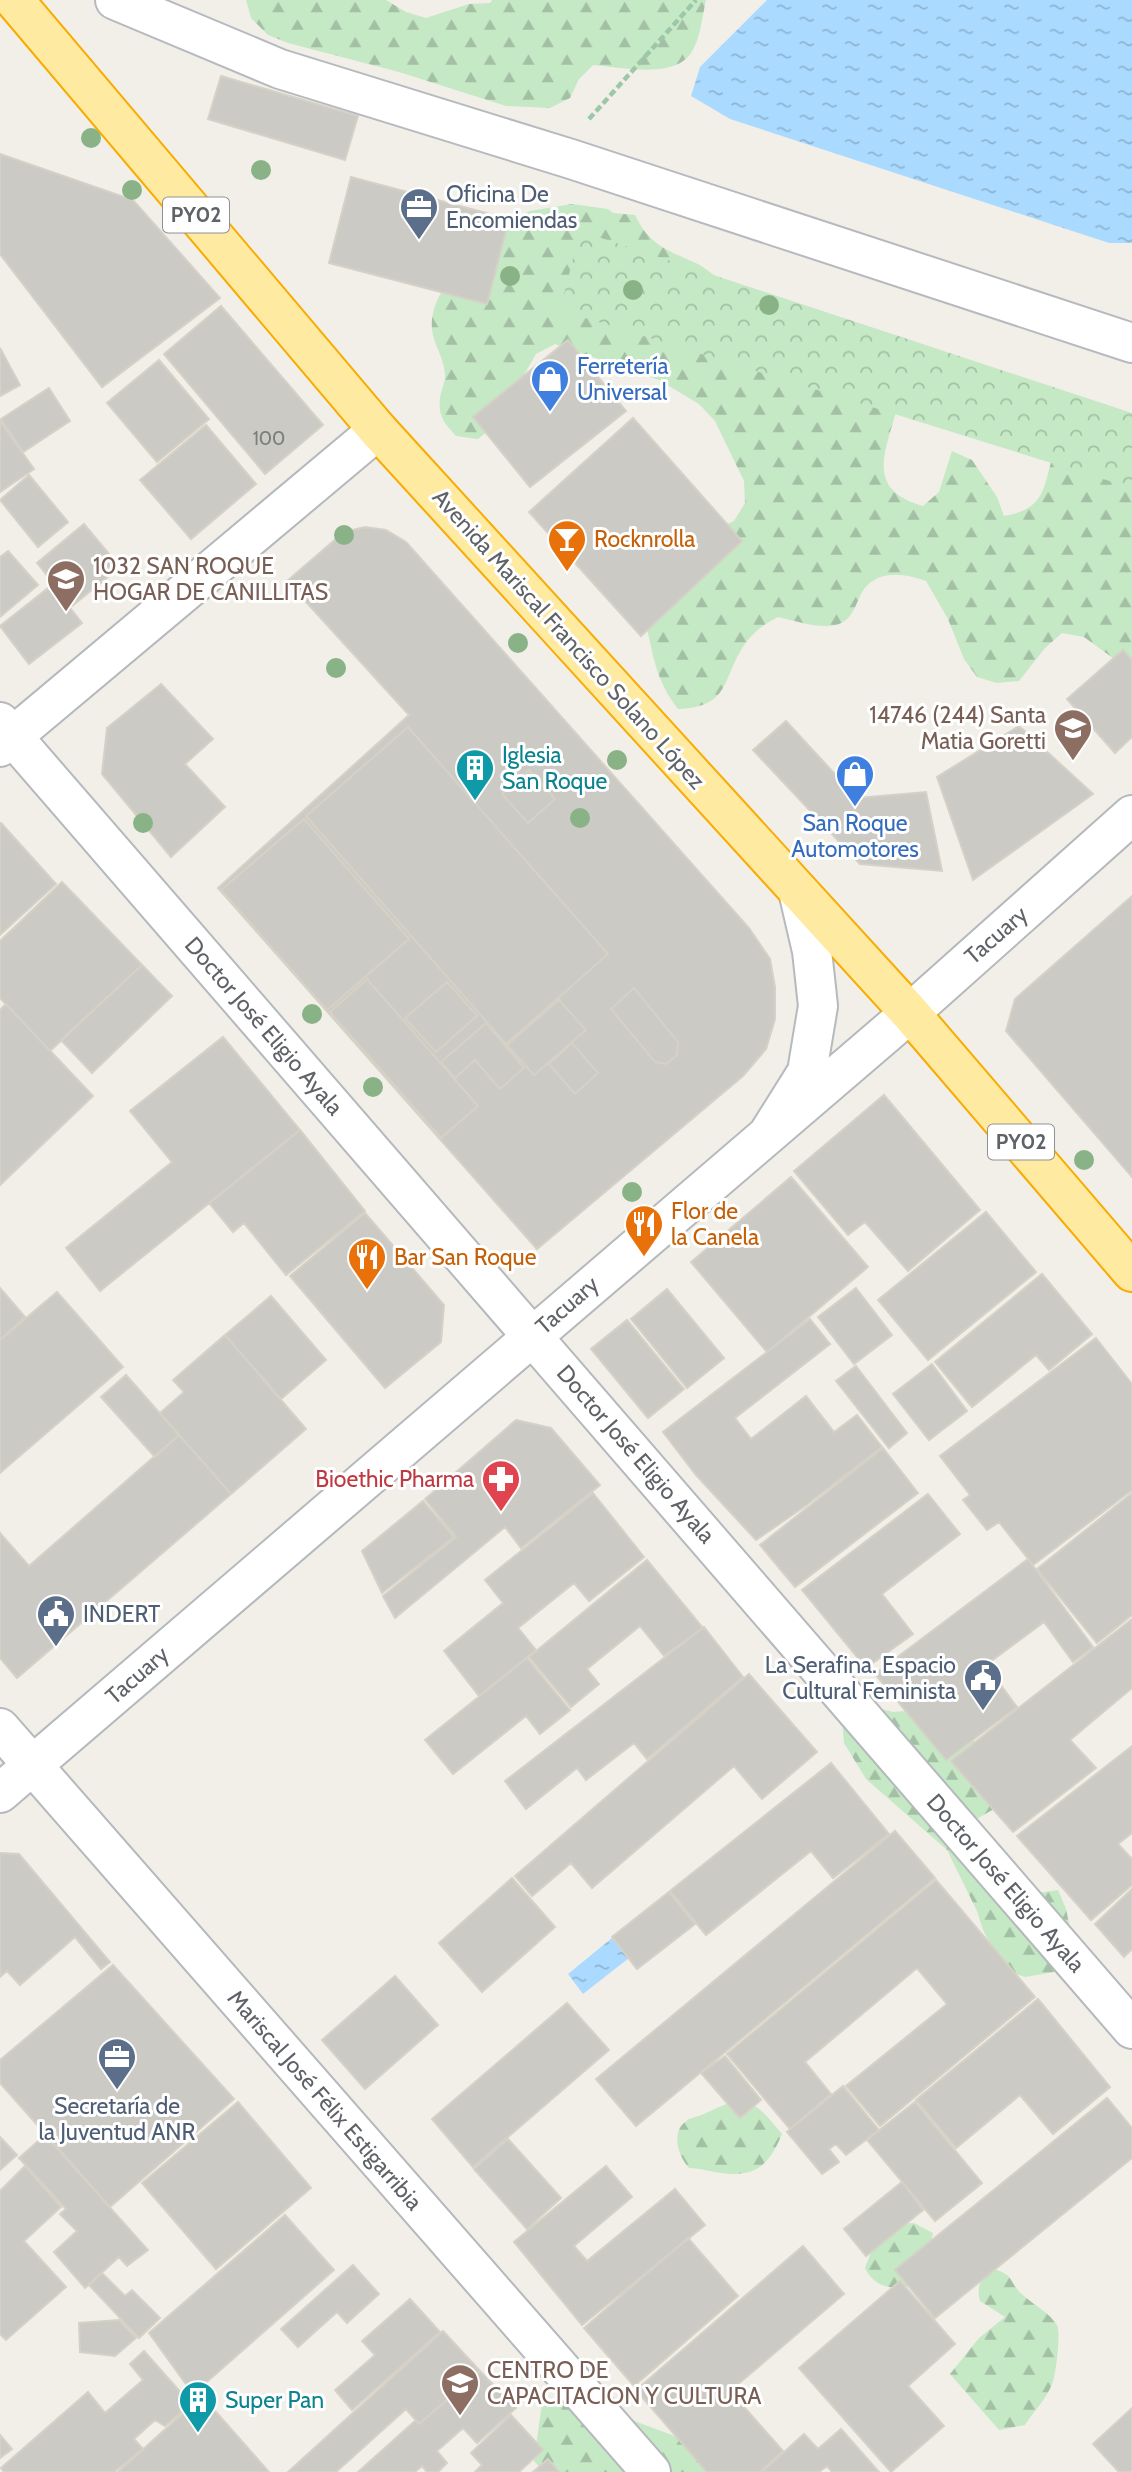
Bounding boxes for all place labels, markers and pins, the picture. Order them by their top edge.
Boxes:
place label: Oficina De Encomiendas [446,180,577,234]
office icon: Oficina De Encomiendas [398,186,440,241]
place label: Ferretería Universal [577,352,668,406]
shop icon: Ferretería Universal [529,358,571,413]
bar icon: Rocknrolla [546,518,588,573]
place label: Rocknrolla [594,525,695,553]
place label: 1032 SAN ROQUE HOGAR DE CANILLITAS [93,552,328,606]
school or university icon: 1032 SAN ROQUE HOGAR DE CANILLITAS [45,558,87,613]
place label: 14746 (244) Santa Matia Goretti [869,701,1046,755]
school or university icon: 14746 (244) Santa Matia Goretti [1052,707,1094,762]
place label: Iglesia San Roque [502,741,607,795]
building icon: Iglesia San Roque [454,747,496,802]
shop icon: San Roque Automotores [834,753,876,808]
place label: San Roque Automotores [791,809,919,863]
place label: Flor de la Canela [671,1197,759,1251]
restaurant icon: Flor de la Canela [623,1203,665,1258]
restaurant icon: Bar San Roque [346,1236,388,1291]
place label: Bar San Roque [394,1243,537,1271]
pharmacy icon: Bioethic Pharma [480,1458,522,1513]
place label: Bioethic Pharma [315,1465,474,1493]
public building icon: INDERT [35,1593,77,1648]
place label: INDERT [83,1600,160,1628]
place label: La Serafina. Espacio Cultural Feminista [765,1651,956,1705]
public building icon: La Serafina. Espacio Cultural Feminista [962,1657,1004,1712]
office icon: Secretaría de la Juventud ANR [96,2036,138,2091]
place label: Secretaría de la Juventud ANR [39,2092,196,2146]
place label: CENTRO DE CAPACITACION Y CULTURA [487,2356,762,2410]
school or university icon: CENTRO DE CAPACITACION Y CULTURA [439,2362,481,2417]
building icon: Super Pan [177,2379,219,2434]
place label: Super Pan [225,2386,324,2414]

